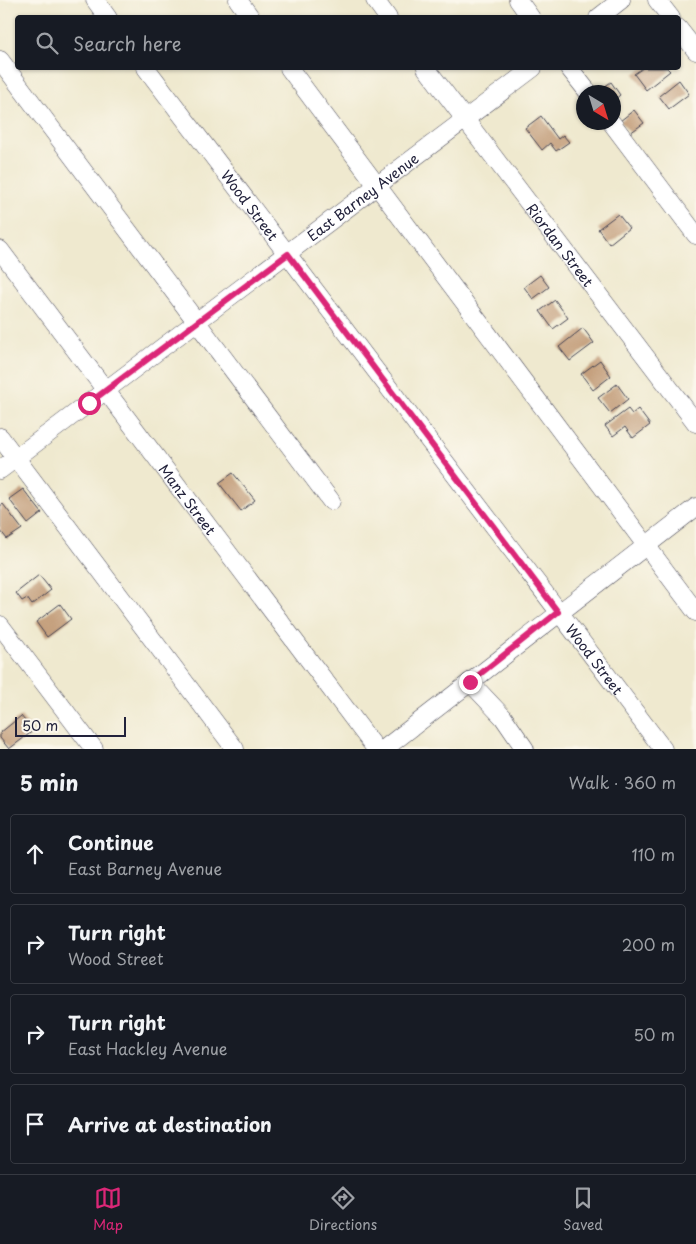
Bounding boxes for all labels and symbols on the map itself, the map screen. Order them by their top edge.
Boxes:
north arrow [576,85,621,130]
street label: East Barney Avenue [302,147,423,246]
street label: Wood Street [216,165,284,245]
street label: Riordan Street [522,199,599,291]
route start [78,392,101,415]
street label: Manz Street [154,459,221,539]
street label: Wood Street [561,619,628,699]
route end [459,671,482,694]
scale bar [15,714,126,737]

